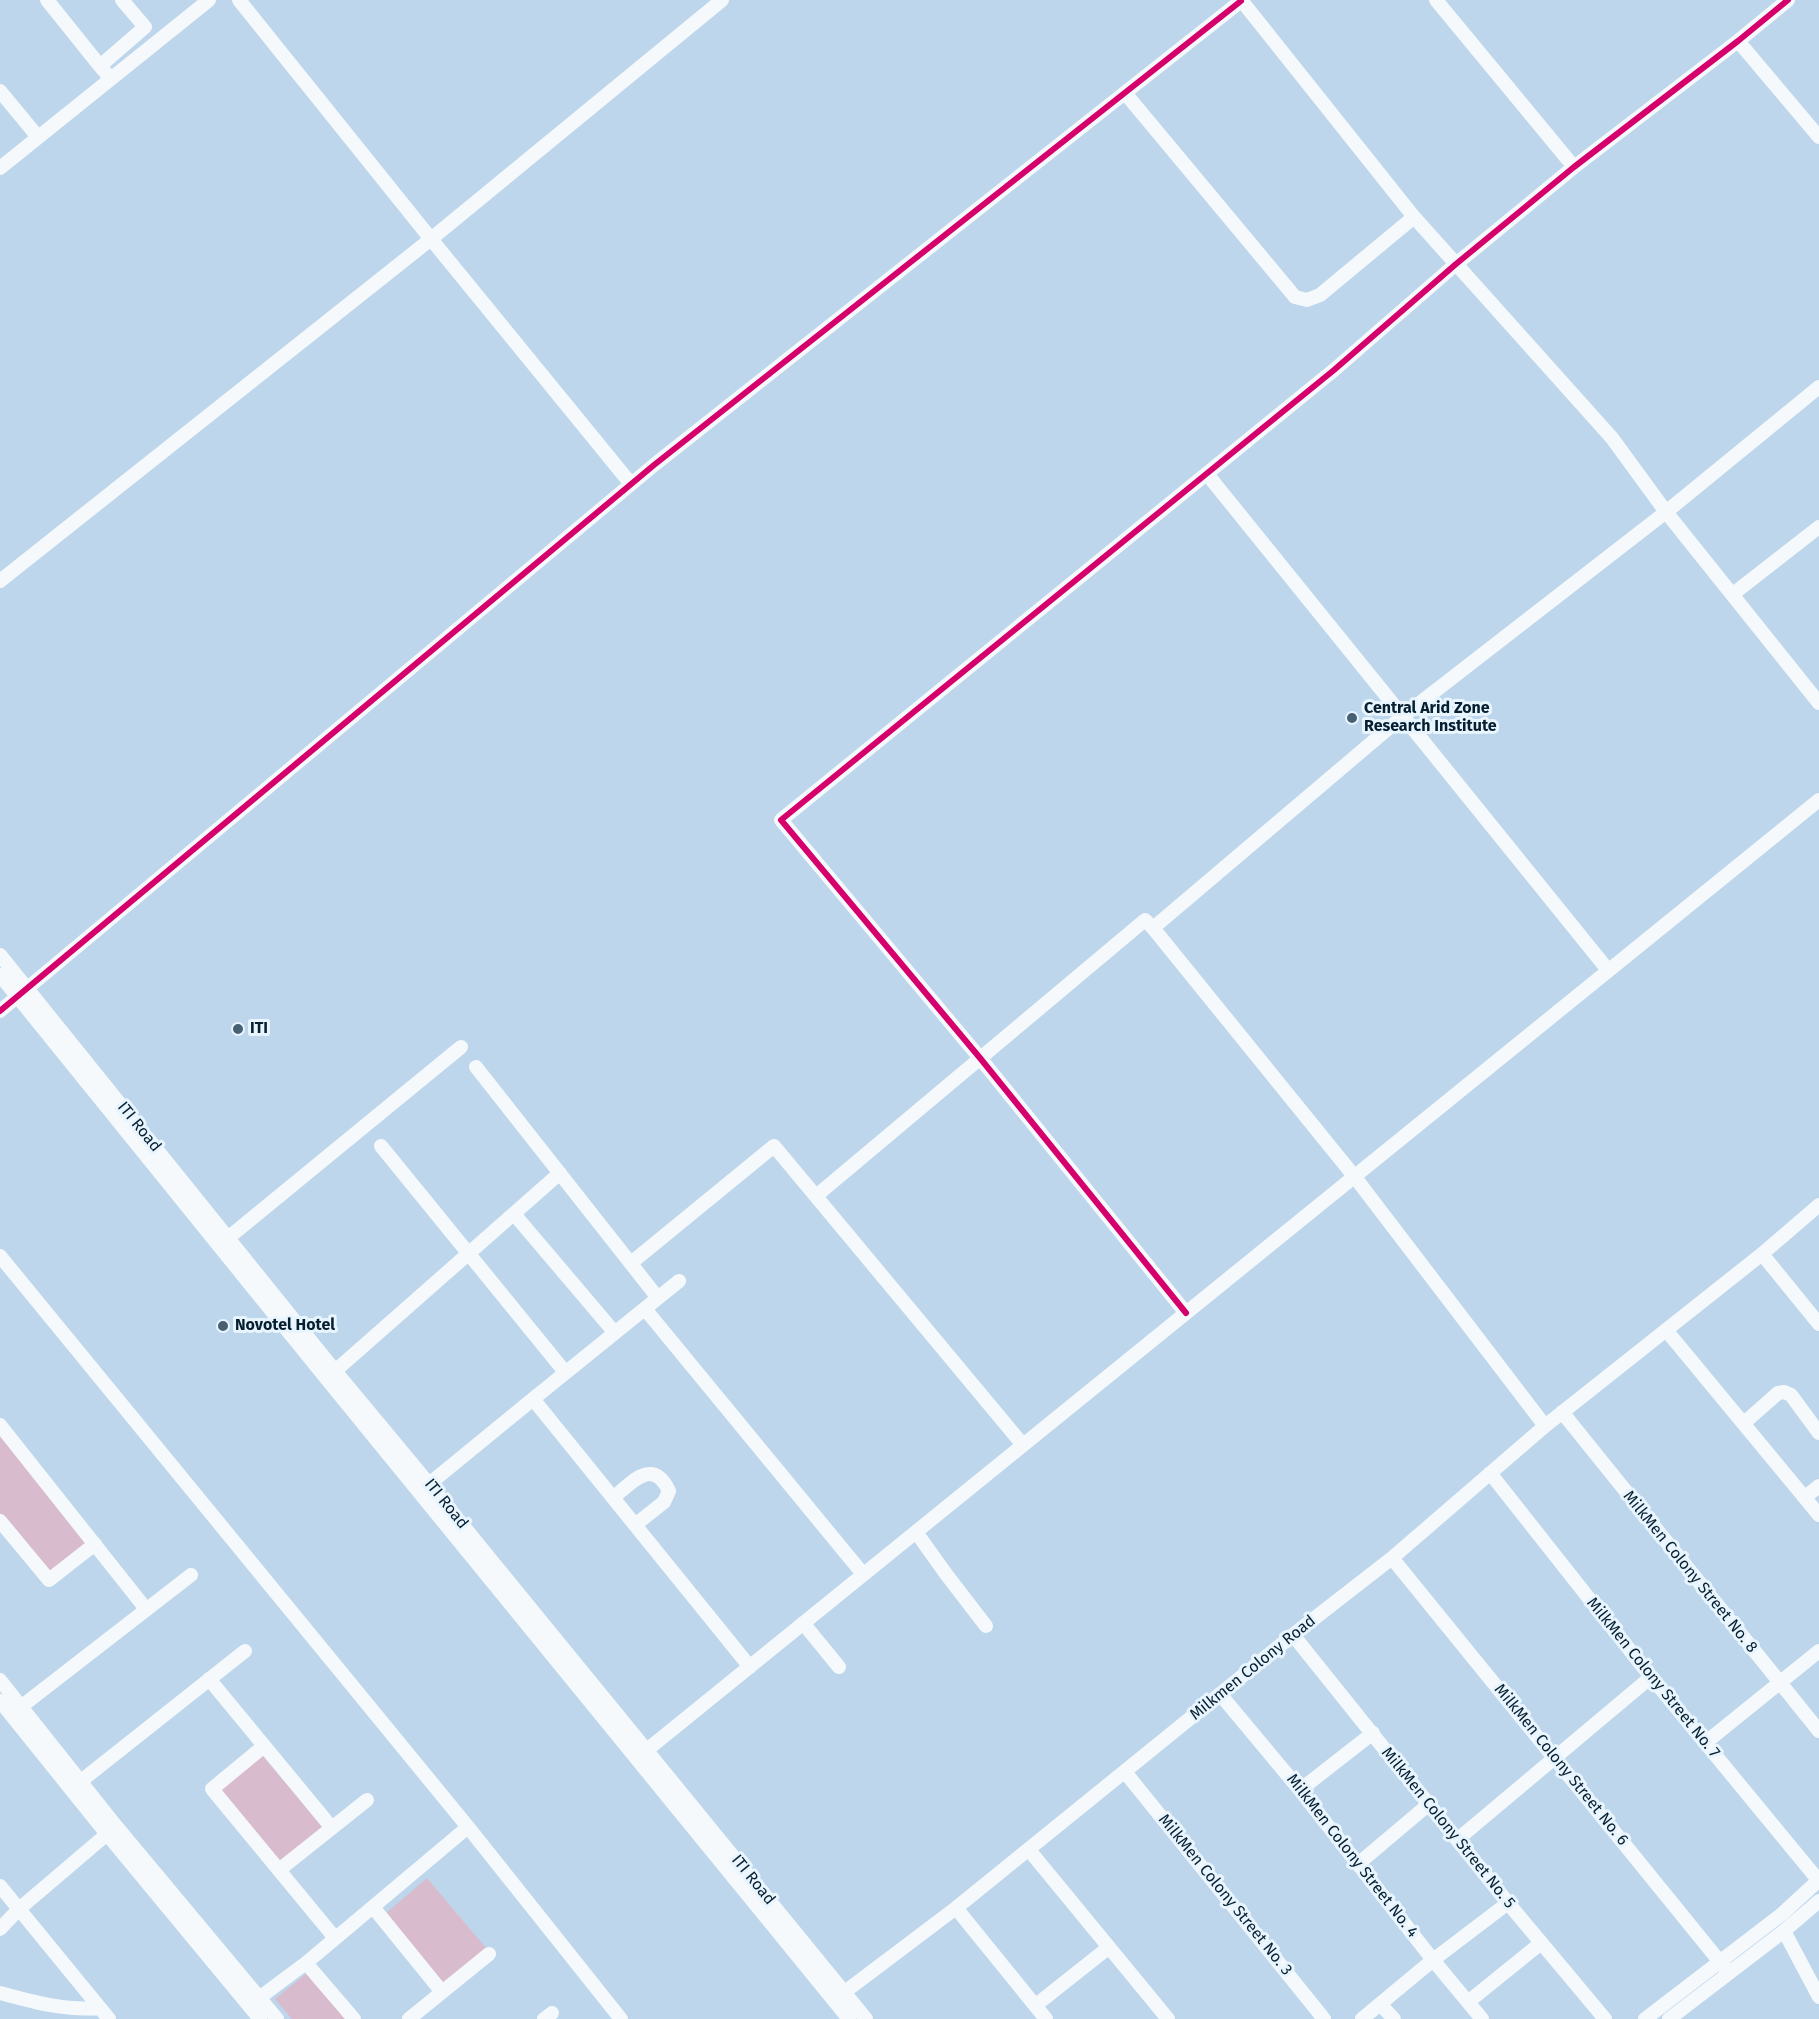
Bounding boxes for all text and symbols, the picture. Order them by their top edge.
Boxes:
place label: Central Arid Zone Research Institute [1364,699,1497,737]
marker: Central Arid Zone Research Institute [1345,711,1359,725]
place label: ITI [250,1019,268,1039]
marker: ITI [231,1022,245,1036]
street label: ITI Road [113,1098,165,1156]
place label: Novotel Hotel [235,1316,335,1336]
marker: Novotel Hotel [216,1319,230,1333]
street label: ITI Road [420,1475,472,1533]
street label: MilkMen Colony Street No. 8 [1619,1487,1761,1657]
street label: MilkMen Colony Street No. 7 [1582,1594,1724,1762]
street label: Milkmen Colony Road [1186,1611,1320,1725]
street label: MilkMen Colony Street No. 6 [1490,1680,1632,1850]
street label: MilkMen Colony Street No. 5 [1377,1744,1519,1912]
street label: MilkMen Colony Street No. 4 [1282,1770,1422,1942]
street label: MilkMen Colony Street No. 3 [1154,1811,1296,1979]
street label: ITI Road [727,1851,779,1909]

